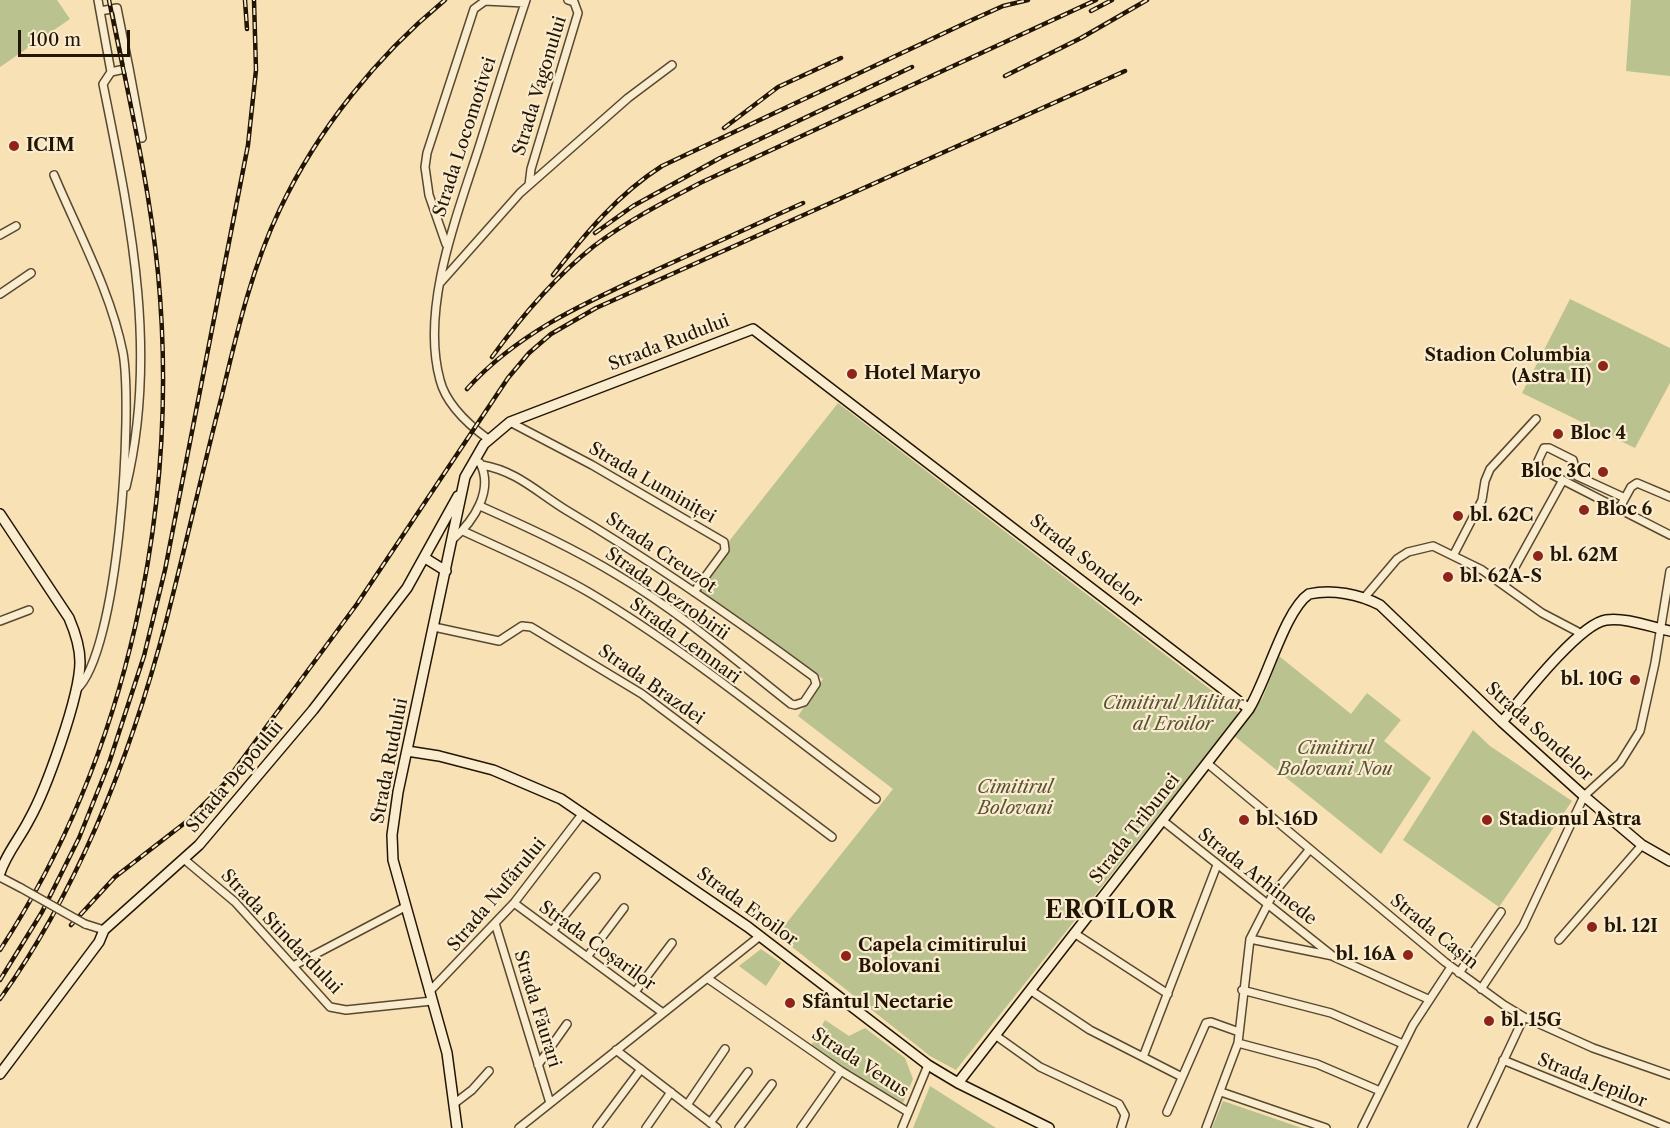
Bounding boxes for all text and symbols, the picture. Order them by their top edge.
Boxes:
street label: Strada Vagonului [508,14,572,158]
scale bar [21,18,134,56]
text: 100 m [29,29,81,51]
street label: Strada Locomotivei [429,54,501,220]
place label: ICIM [26,135,75,157]
marker: ICIM [7,139,21,153]
street label: Strada Rudului [606,310,732,376]
place label: Stadion Columbia (Astra II) [1424,345,1591,388]
marker: Stadion Columbia (Astra II) [1596,359,1610,373]
place label: Hotel Maryo [864,363,981,385]
marker: Hotel Maryo [845,367,859,381]
place label: Bloc 4 [1570,423,1626,445]
marker: Bloc 4 [1551,427,1565,441]
street label: Strada Luminiței [585,438,719,528]
place label: Bloc 3C [1521,461,1591,483]
marker: Bloc 3C [1596,465,1610,479]
place label: Bloc 6 [1596,499,1652,521]
marker: Bloc 6 [1577,503,1591,517]
place label: bl. 62C [1470,505,1533,527]
street label: Strada Creuzot [602,508,720,598]
marker: bl. 62C [1451,509,1465,523]
street label: Strada Sondelor [1025,510,1147,612]
street label: Strada Dezrobirii [601,543,733,645]
place label: bl. 62M [1550,545,1618,567]
marker: bl. 62M [1531,549,1545,563]
place label: bl. 62A-S [1460,566,1542,588]
marker: bl. 62A-S [1441,570,1455,584]
street label: Strada Lemnari [625,594,745,688]
street label: Strada Brazdei [594,640,708,730]
place label: bl. 10G [1561,669,1623,691]
marker: bl. 10G [1628,673,1642,687]
street label: Strada Sondelor [1481,678,1597,786]
park label: Cimitirul Militar al Eroilor [1103,693,1243,736]
street label: Strada Rudului [367,696,413,826]
street label: Strada Depoului [182,717,288,837]
park label: Cimitirul Bolovani Nou [1278,738,1392,780]
street label: Strada Tribunei [1085,770,1185,888]
park label: Cimitirul Bolovani [977,777,1053,820]
place label: bl. 16D [1256,809,1318,831]
place label: Stadionul Astra [1499,809,1642,831]
marker: bl. 16D [1237,813,1251,827]
marker: Stadionul Astra [1480,813,1494,827]
street label: Strada Arhimede [1193,824,1321,930]
street label: Strada Nufărului [443,834,551,956]
street label: Strada Eroilor [692,863,802,951]
street label: Strada Stindardului [216,865,346,999]
street label: Strada Cașin [1385,890,1483,974]
street label: Strada Coșarilor [535,897,659,995]
district label: EROILOR [1045,897,1177,925]
place label: bl. 12I [1604,916,1658,938]
marker: bl. 12I [1585,920,1599,934]
place label: Capela cimitirului Bolovani [858,935,1027,978]
place label: bl. 16A [1336,944,1396,966]
street label: Strada Făurari [509,948,565,1070]
marker: bl. 16A [1401,948,1415,962]
marker: Capela cimitirului Bolovani [839,949,853,963]
place label: Sfântul Nectarie [802,992,953,1014]
marker: Sfântul Nectarie [783,996,797,1010]
place label: bl. 15G [1501,1010,1562,1032]
marker: bl. 15G [1482,1014,1496,1028]
street label: Strada Venus [808,1024,912,1102]
street label: Strada Jepilor [1534,1049,1650,1113]

